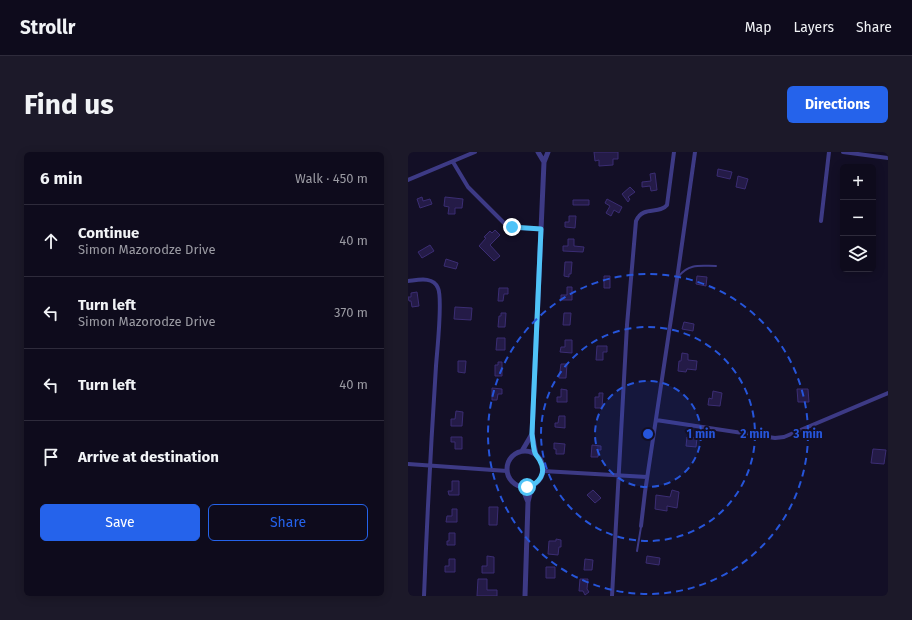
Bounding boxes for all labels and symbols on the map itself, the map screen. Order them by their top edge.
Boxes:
route end [503,218,521,236]
centre of rings [641,427,655,441]
text: 1 min [687,427,715,441]
text: 2 min [740,427,770,441]
text: 3 min [792,427,823,441]
route start [518,478,536,496]

